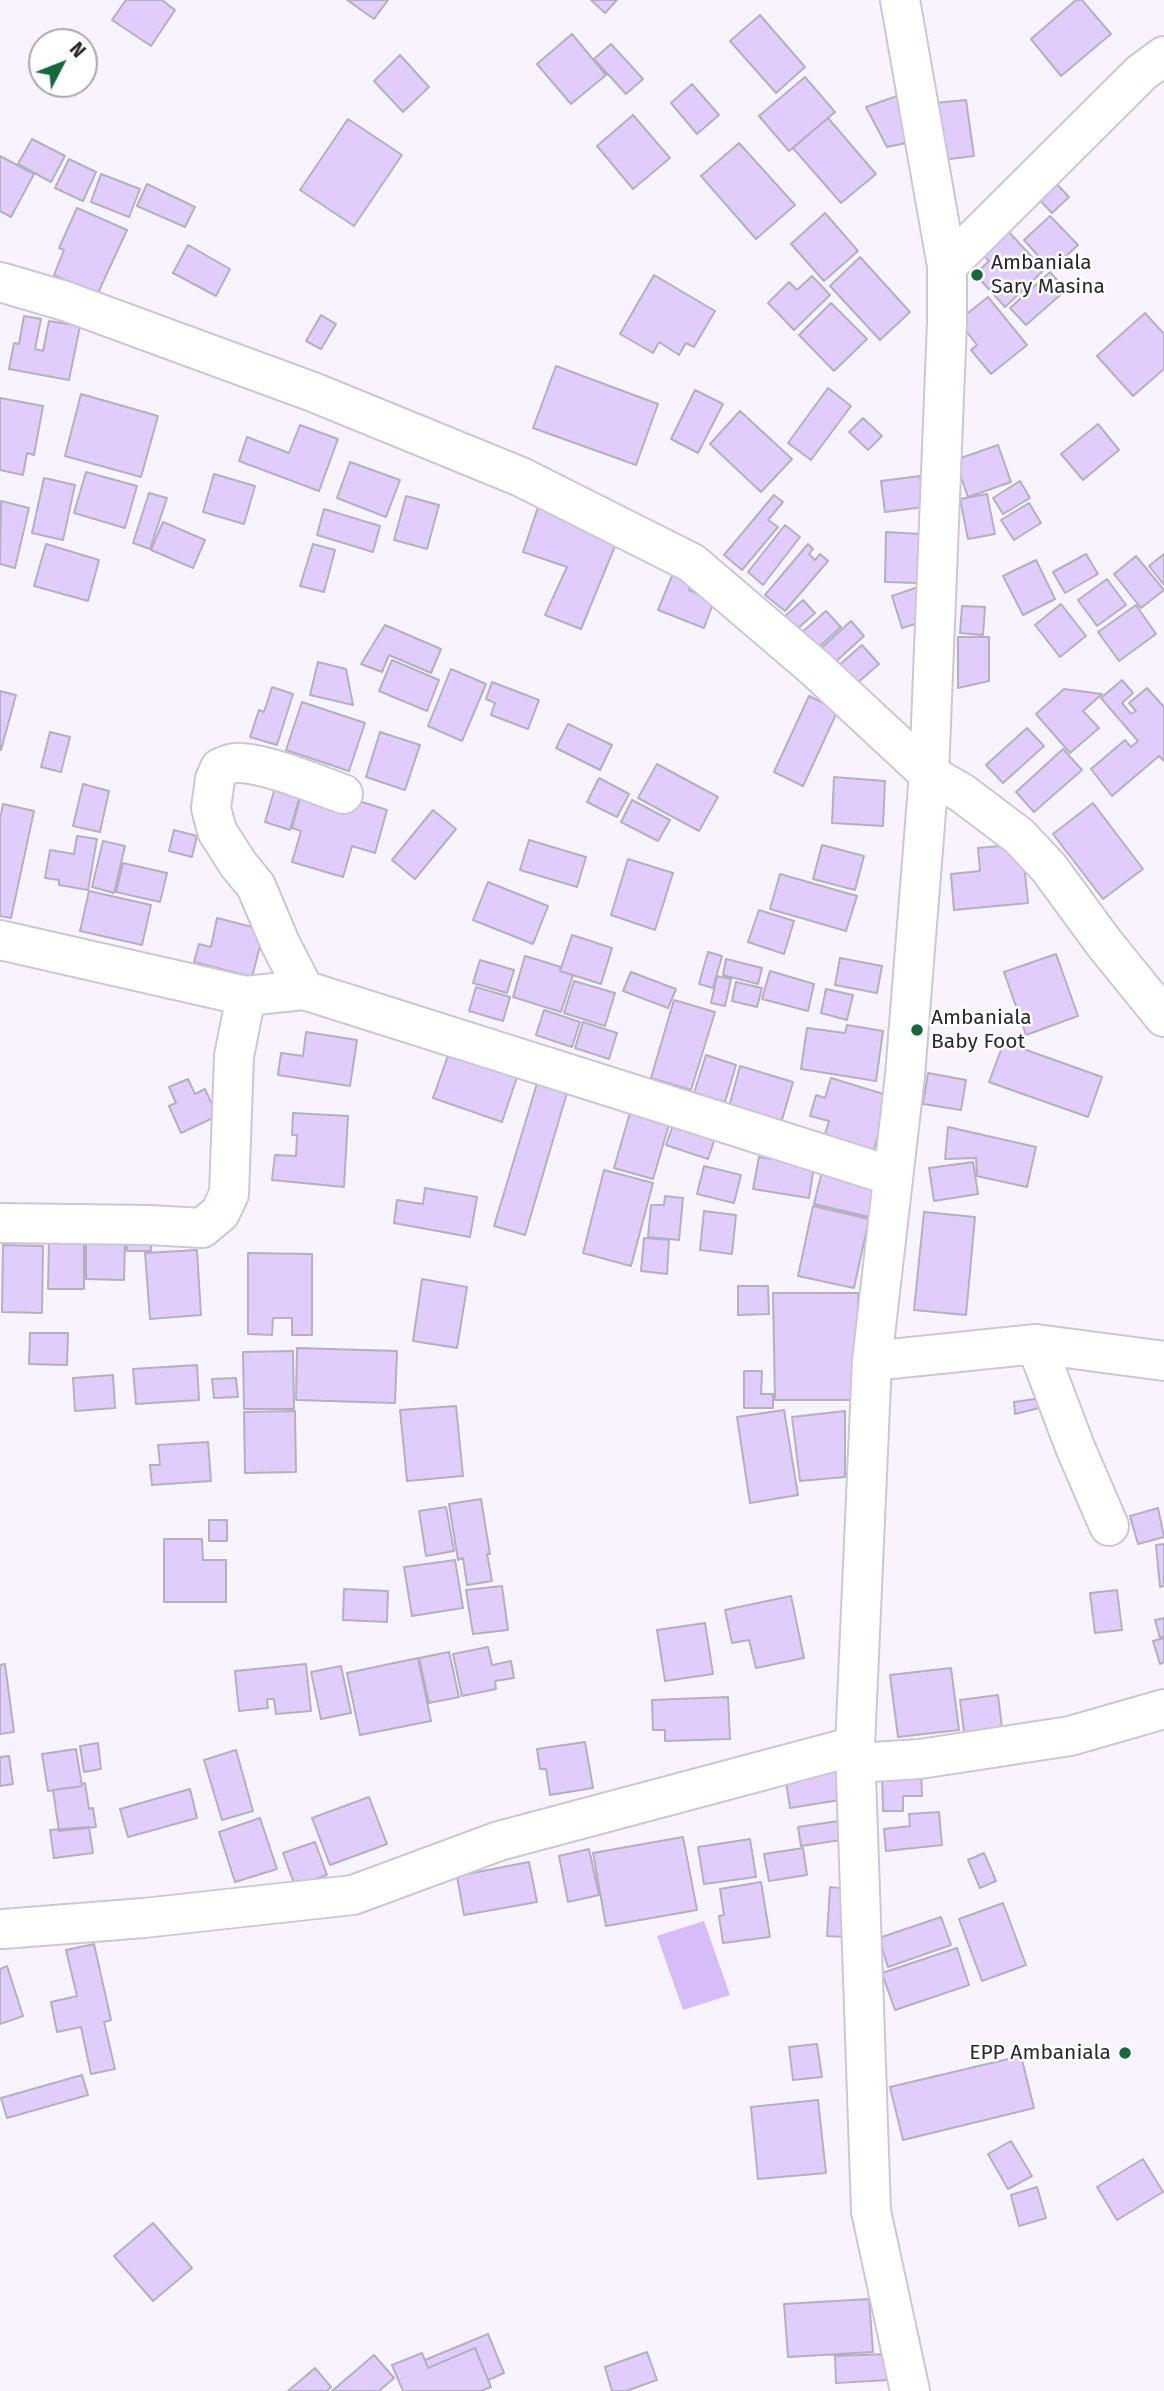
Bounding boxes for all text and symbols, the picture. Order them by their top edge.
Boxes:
north arrow [28,28,98,98]
text: N [65,38,90,62]
place label: Ambaniala Sary Masina [991,250,1105,300]
marker: Ambaniala Sary Masina [969,267,985,283]
place label: Ambaniala Baby Foot [931,1005,1032,1055]
marker: Ambaniala Baby Foot [909,1022,925,1038]
place label: EPP Ambaniala [969,2040,1111,2066]
marker: EPP Ambaniala [1117,2045,1133,2061]

